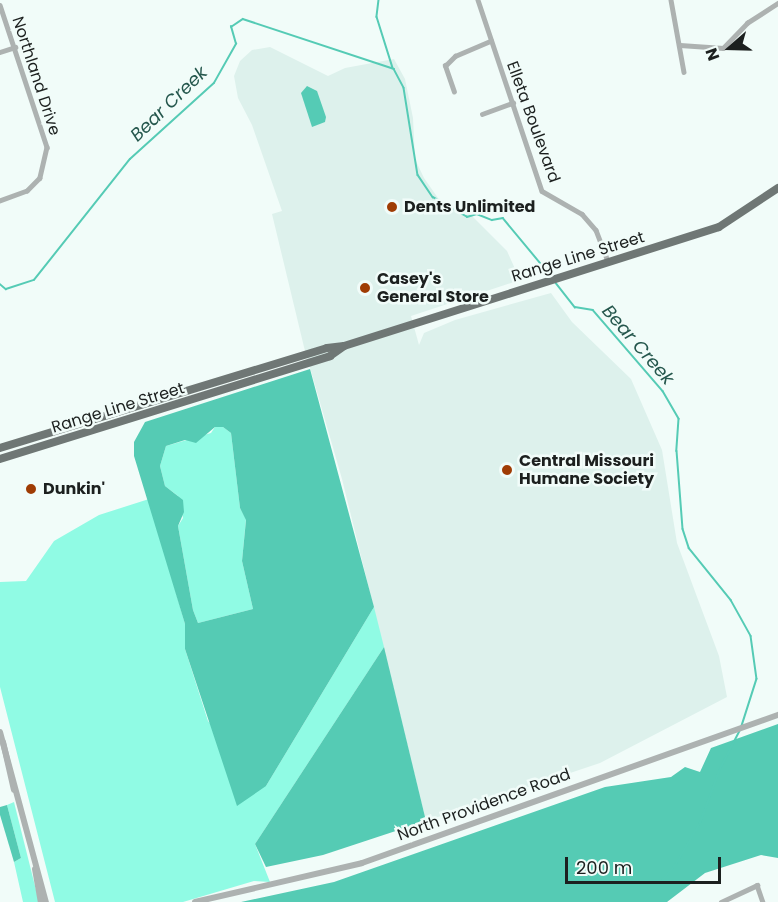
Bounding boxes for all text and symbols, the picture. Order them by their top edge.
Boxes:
street label: Northland Drive [8,14,64,138]
north arrow [700,18,760,78]
text: N [700,45,725,64]
street label: Elleta Boulevard [502,59,564,185]
water label: Bear Creek [126,62,212,146]
place label: Dents Unlimited [404,197,535,217]
marker: Dents Unlimited [385,200,399,214]
street label: Range Line Street [509,228,647,286]
place label: Casey's General Store [377,269,489,307]
marker: Casey's General Store [358,281,372,295]
water label: Bear Creek [597,301,679,389]
street label: Range Line Street [49,379,187,437]
place label: Central Missouri Humane Society [519,451,654,489]
marker: Central Missouri Humane Society [500,463,514,477]
place label: Dunkin' [43,479,105,499]
marker: Dunkin' [24,482,38,496]
street label: North Providence Road [395,765,573,845]
scale bar [568,845,724,883]
text: 200 m [576,855,632,880]

